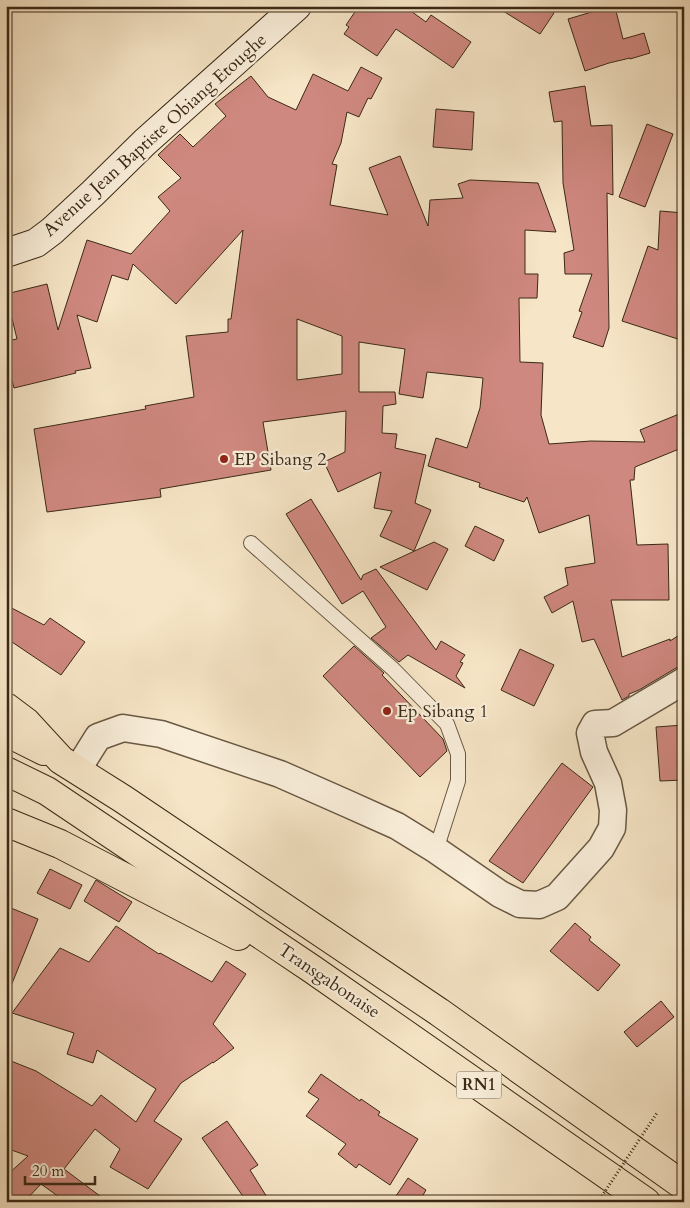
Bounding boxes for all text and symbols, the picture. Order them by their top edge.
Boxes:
street label: Avenue Jean Baptiste Obiang Etoughe [38,28,272,242]
place label: EP Sibang 2 [234,447,326,472]
marker: EP Sibang 2 [218,453,230,465]
place label: Ep Sibang 1 [397,699,488,724]
marker: Ep Sibang 1 [381,705,393,717]
street label: Transgabonaise [273,938,385,1024]
road number: RN1 [456,1072,502,1098]
scale bar [25,1153,95,1185]
text: 20 m [32,1161,64,1181]

